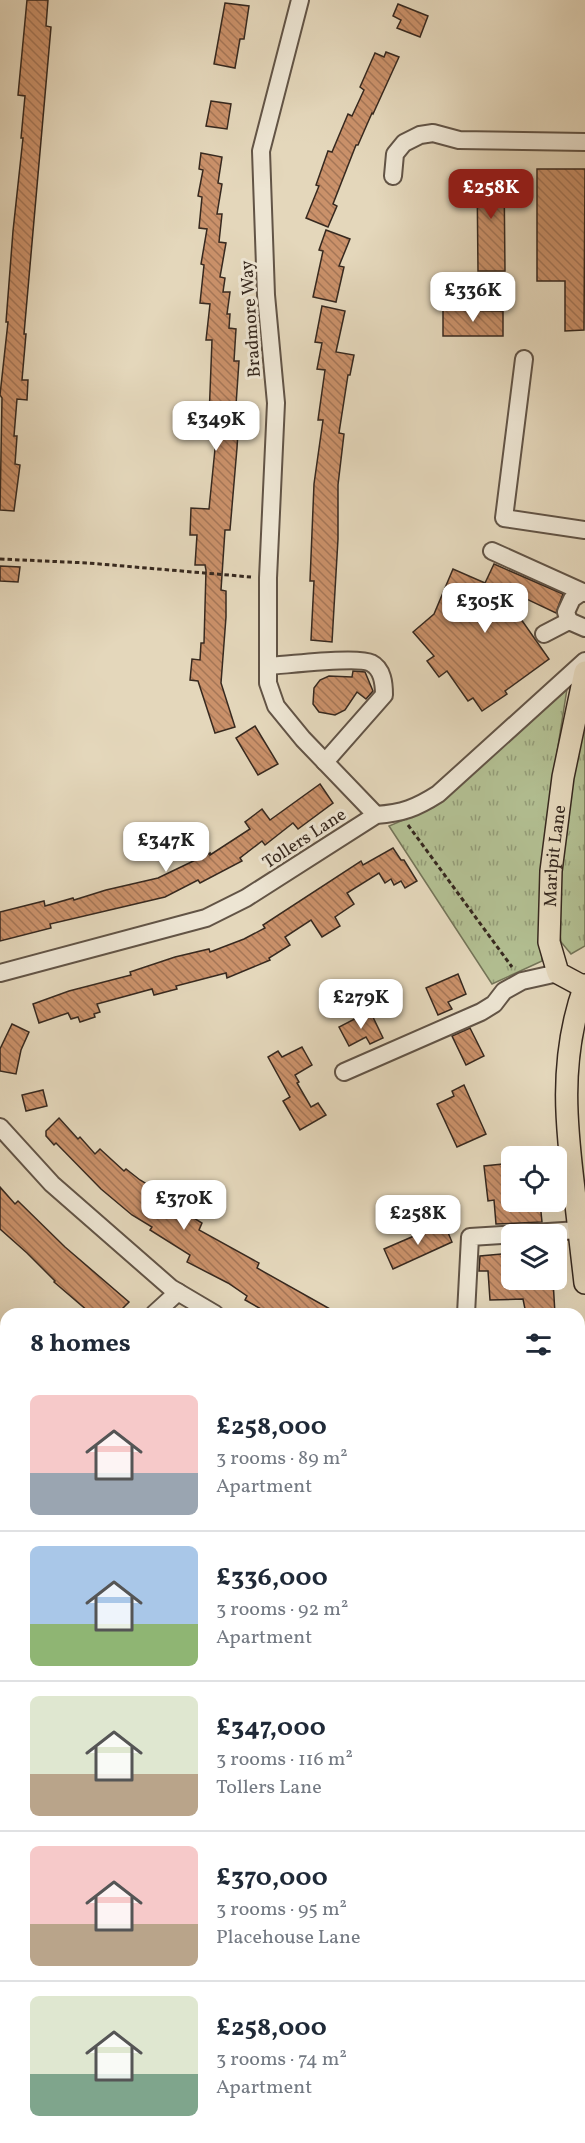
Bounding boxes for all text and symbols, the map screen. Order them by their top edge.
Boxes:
pin: £258K [449,169,533,220]
text: £258K [463,174,519,202]
street label: Bradmore Way [235,259,268,378]
pin: £336K [431,272,515,323]
text: £336K [444,277,502,305]
pin: £349K [174,401,258,452]
text: £349K [187,406,245,434]
pin: £305K [443,583,527,634]
text: £305K [456,588,514,616]
street label: Tollers Lane [258,803,352,876]
street label: Marlpit Lane [539,804,573,908]
pin: £347K [124,822,208,873]
text: £347K [137,827,195,855]
pin: £279K [319,979,403,1030]
text: £279K [333,984,389,1012]
map controls [501,1146,567,1290]
button: locate [501,1146,567,1212]
pin: £370K [142,1180,226,1231]
text: £370K [155,1185,213,1213]
pin: £258K [376,1195,460,1246]
text: £258K [390,1200,446,1228]
button: layers [501,1224,567,1290]
text: 8 homes [30,1326,131,1362]
icon: filters [522,1328,555,1361]
text: £258,000 [216,1409,327,1445]
icon: home [78,1419,150,1491]
text: 3 rooms · 89 m² [216,1445,348,1473]
text: Apartment [216,1473,312,1501]
text: £336,000 [216,1560,328,1596]
icon: home [78,1570,150,1642]
text: 3 rooms · 92 m² [216,1596,348,1624]
text: Apartment [216,1624,312,1652]
text: £347,000 [216,1710,326,1746]
icon: home [78,1720,150,1792]
text: 3 rooms · 116 m² [216,1746,353,1774]
text: Tollers Lane [216,1774,322,1802]
text: £370,000 [216,1860,328,1896]
icon: home [78,1870,150,1942]
text: 3 rooms · 95 m² [216,1896,347,1924]
text: Placehouse Lane [216,1924,360,1952]
text: £258,000 [216,2010,327,2046]
icon: home [78,2020,150,2092]
text: 3 rooms · 74 m² [216,2046,347,2074]
text: Apartment [216,2074,312,2102]

